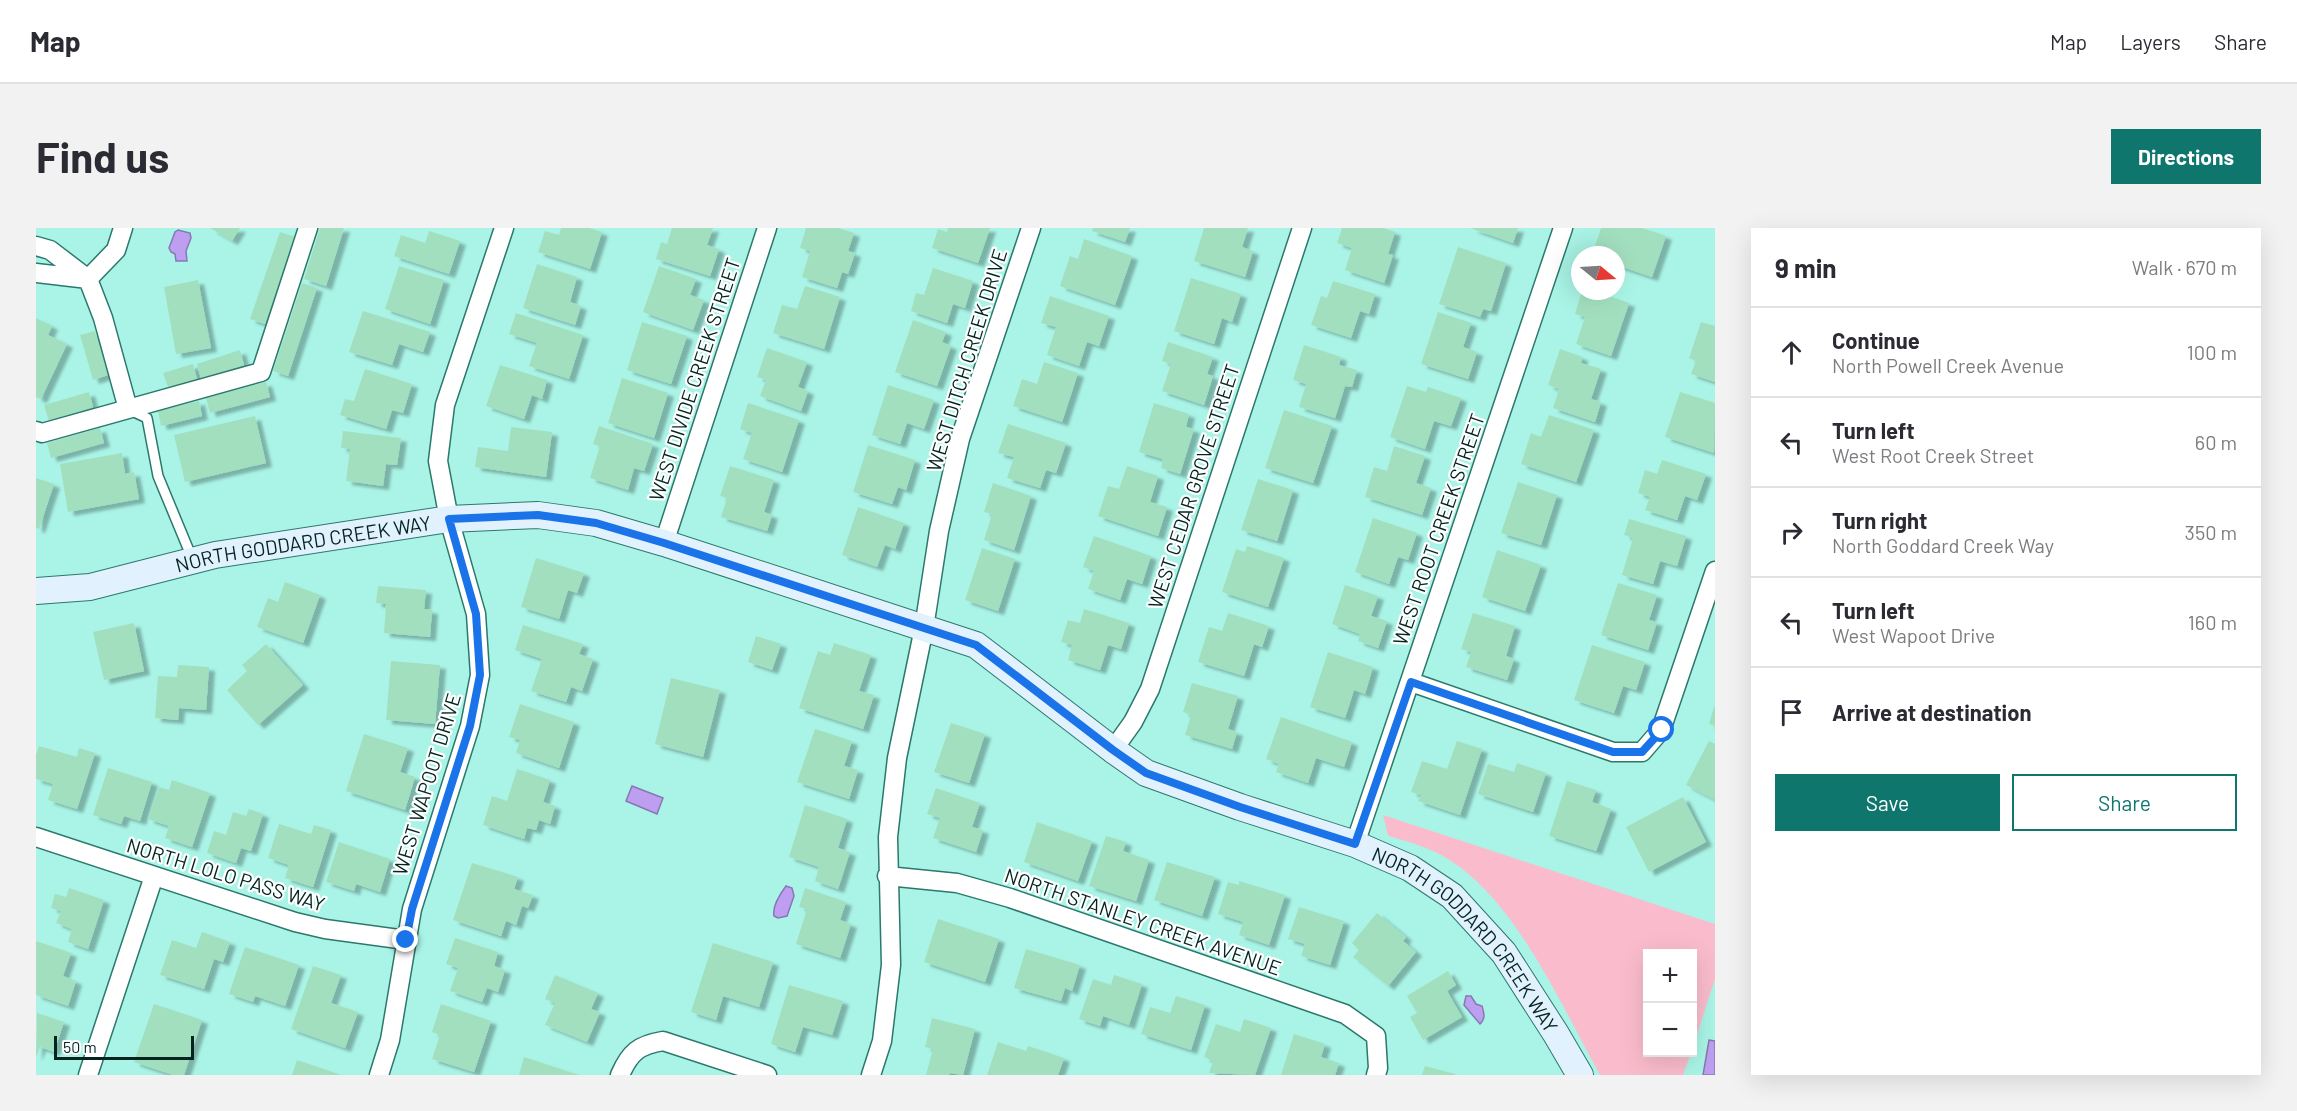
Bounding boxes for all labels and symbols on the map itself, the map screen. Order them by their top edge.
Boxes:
street label: WEST DITCH CREEK DRIVE [921,246,1011,474]
north arrow [1571,246,1625,300]
street label: WEST DIVIDE CREEK STREET [643,254,745,504]
street label: WEST CEDAR GROVE STREET [1142,361,1244,611]
street label: WEST ROOT CREEK STREET [1387,410,1489,648]
street label: NORTH GODDARD CREEK WAY [173,510,433,577]
street label: WEST WAPOOT DRIVE [387,690,465,878]
route start [1648,716,1674,742]
street label: NORTH LOLO PASS WAY [124,832,328,916]
street label: NORTH GODDARD CREEK WAY [1369,841,1564,1037]
street label: NORTH STANLEY CREEK AVENUE [1002,862,1284,980]
route end [392,926,418,952]
scale bar [54,1033,194,1060]

